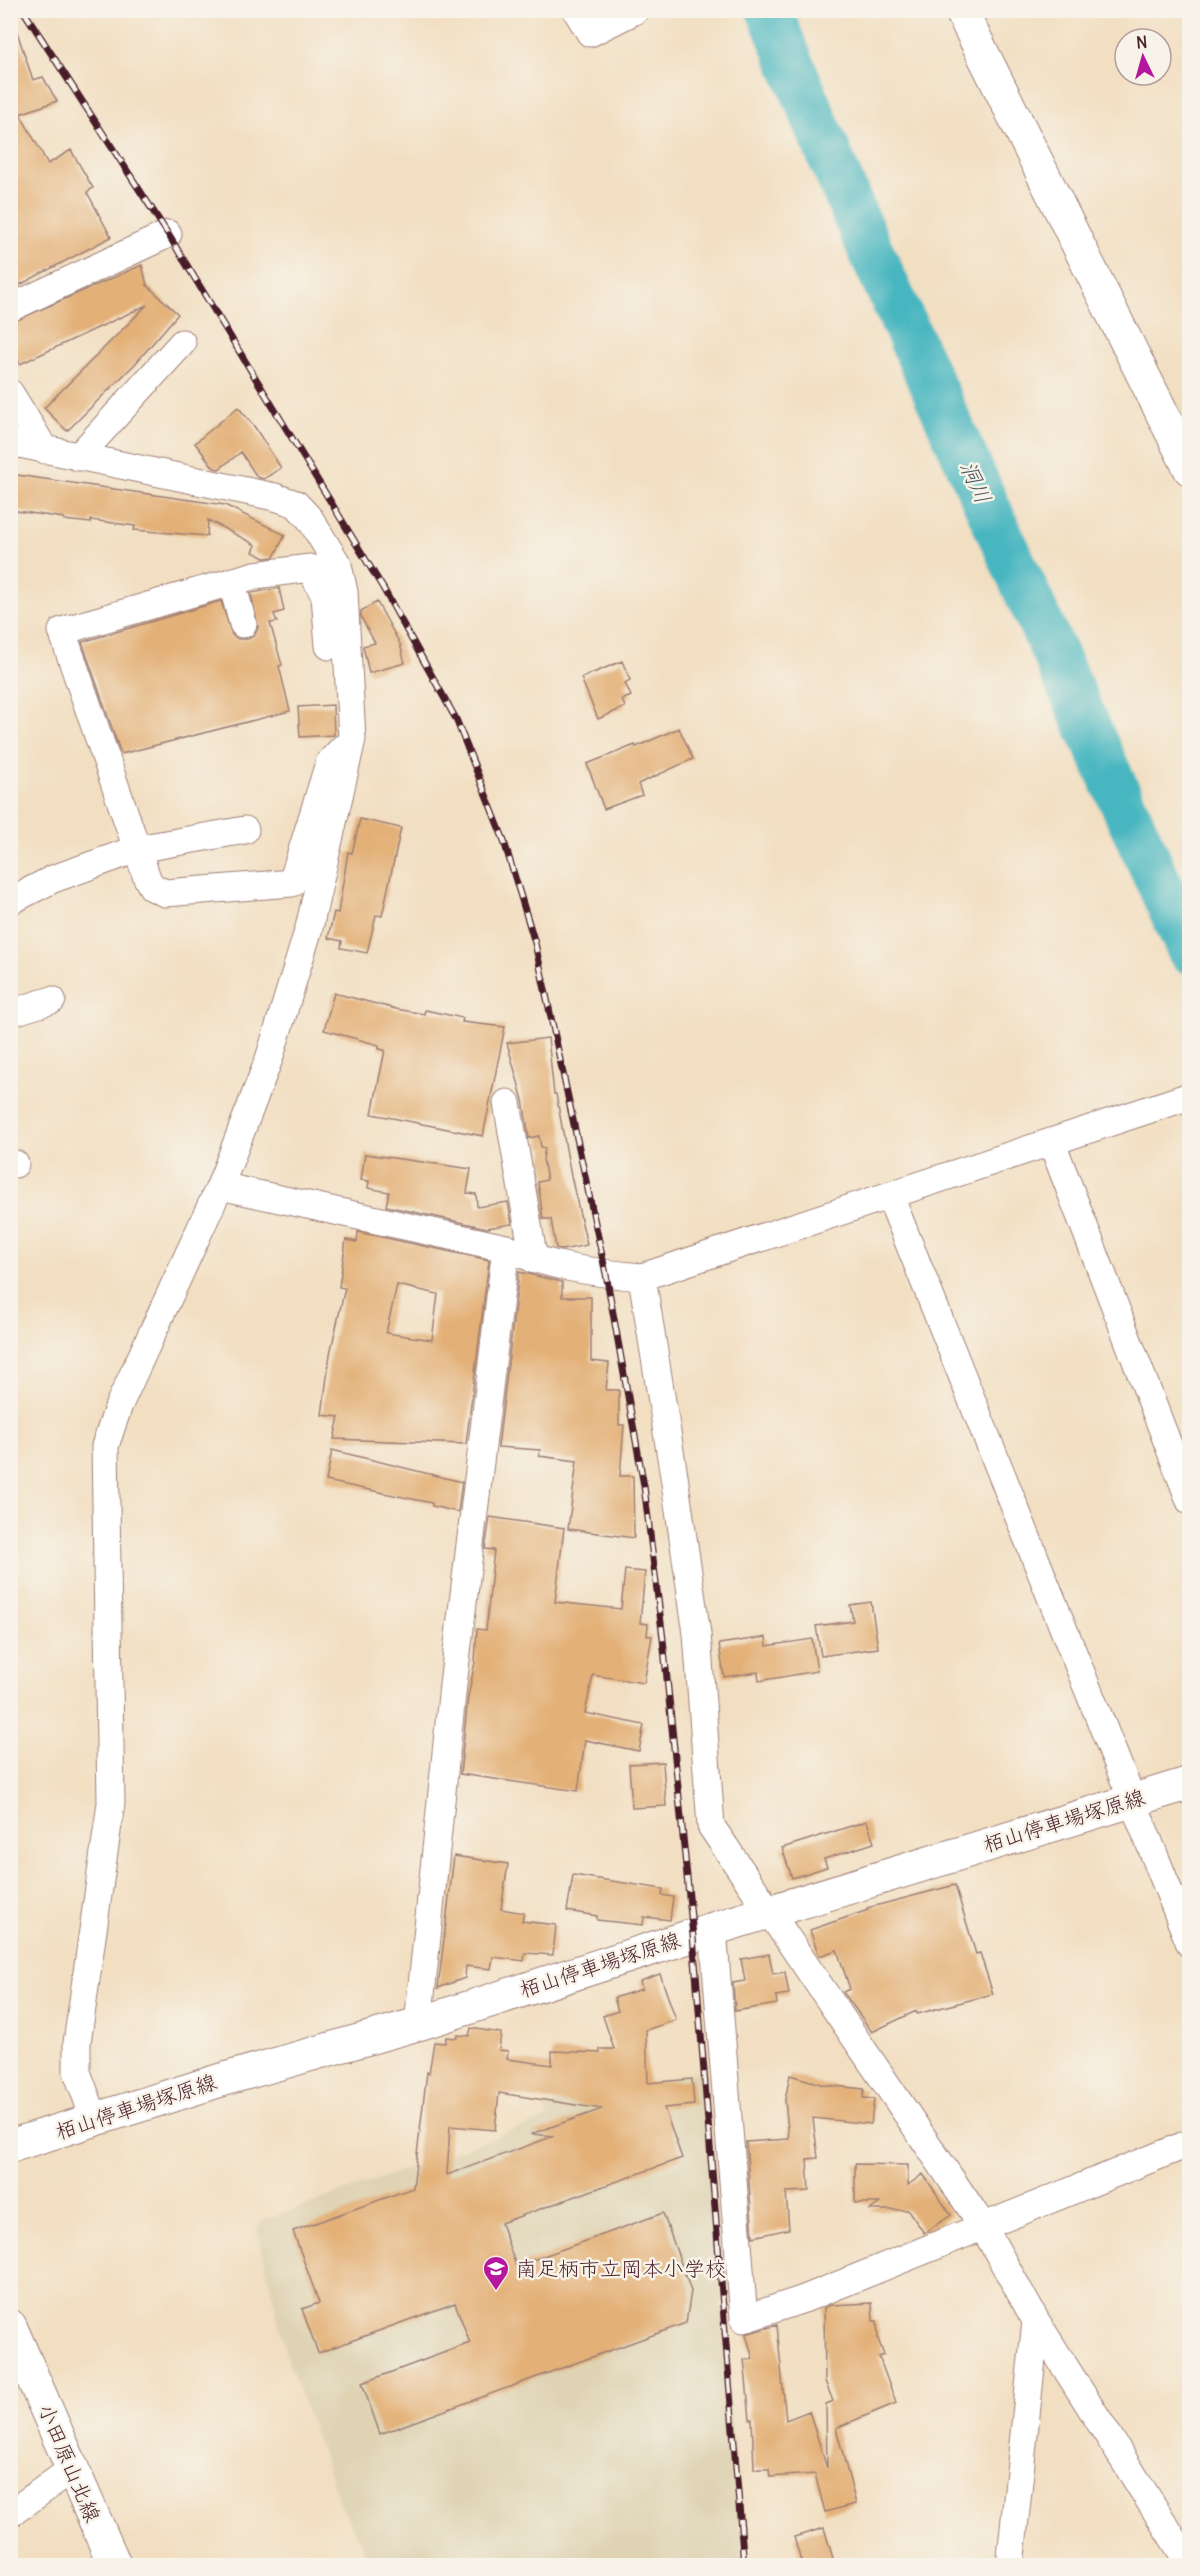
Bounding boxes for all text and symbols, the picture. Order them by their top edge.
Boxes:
north arrow [1113,27,1173,87]
text: N [1135,32,1148,53]
water label: 洞川 [954,456,998,508]
street label: 栢山停車場塚原線 [980,1783,1148,1858]
street label: 栢山停車場塚原線 [516,1926,684,2003]
street label: 栢山停車場塚原線 [52,2068,220,2145]
school or university icon: 南足柄市立岡本小学校 [481,2254,511,2292]
place label: 南足柄市立岡本小学校 [516,2255,726,2282]
street label: 小田原山北線 [32,2400,107,2526]

